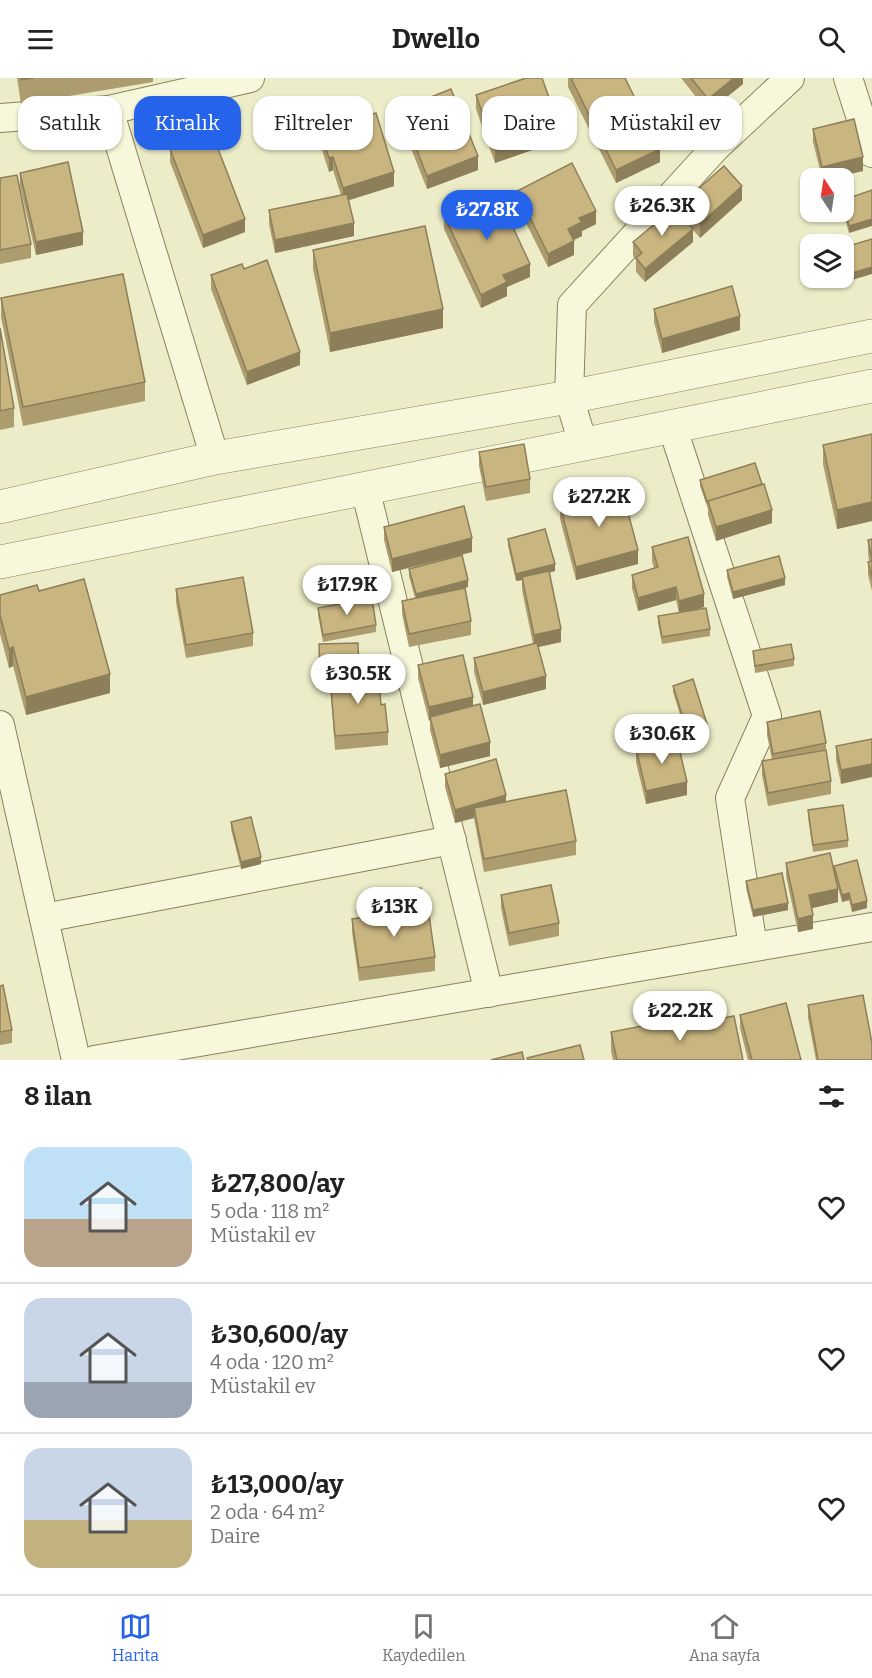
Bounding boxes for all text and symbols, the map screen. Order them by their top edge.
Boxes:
icon: menu [24,23,57,56]
text: Dwello [392,23,480,55]
icon: search [815,23,848,56]
chip: Satılık [18,96,122,150]
chip: Kiralık [134,96,241,150]
chip: Filtreler [253,96,373,150]
chip: Yeni [385,96,470,150]
chip: Daire [482,96,577,150]
chip: Müstakil ev [589,96,742,150]
north arrow [800,168,854,222]
map controls [800,168,854,288]
pin: ₺26.3K [613,186,711,237]
pin: ₺27.8K [438,190,536,241]
text: ₺26.3K [629,193,695,217]
text: ₺27.8K [455,197,519,221]
button: layers [800,234,854,288]
pin: ₺27.2K [550,477,648,528]
text: ₺27.2K [567,484,631,508]
pin: ₺17.9K [298,565,396,616]
text: ₺17.9K [316,572,378,596]
pin: ₺30.5K [309,654,407,705]
text: ₺30.5K [325,661,391,685]
pin: ₺30.6K [613,714,711,765]
text: ₺30.6K [628,721,696,745]
pin: ₺13K [358,887,430,938]
text: ₺13K [370,894,418,918]
pin: ₺22.2K [631,991,729,1042]
text: ₺22.2K [647,998,713,1022]
icon: filters [815,1080,848,1113]
text: 8 ilan [24,1081,92,1112]
text: ₺27,800/ay [210,1168,345,1199]
icon: home [72,1171,144,1243]
icon: heart [815,1191,848,1224]
text: 5 oda · 118 m² [210,1199,329,1223]
text: Müstakil ev [210,1223,316,1247]
text: ₺30,600/ay [210,1319,348,1350]
icon: home [72,1322,144,1394]
icon: heart [815,1342,848,1375]
text: 4 oda · 120 m² [210,1350,334,1374]
text: Müstakil ev [210,1374,316,1398]
text: ₺13,000/ay [210,1469,344,1500]
icon: home [72,1472,144,1544]
icon: heart [815,1492,848,1525]
text: 2 oda · 64 m² [210,1500,325,1524]
text: Daire [210,1524,260,1548]
tab: Harita [112,1610,159,1665]
tab: Kaydedilen [382,1610,465,1665]
tab: Ana sayfa [689,1610,760,1665]

